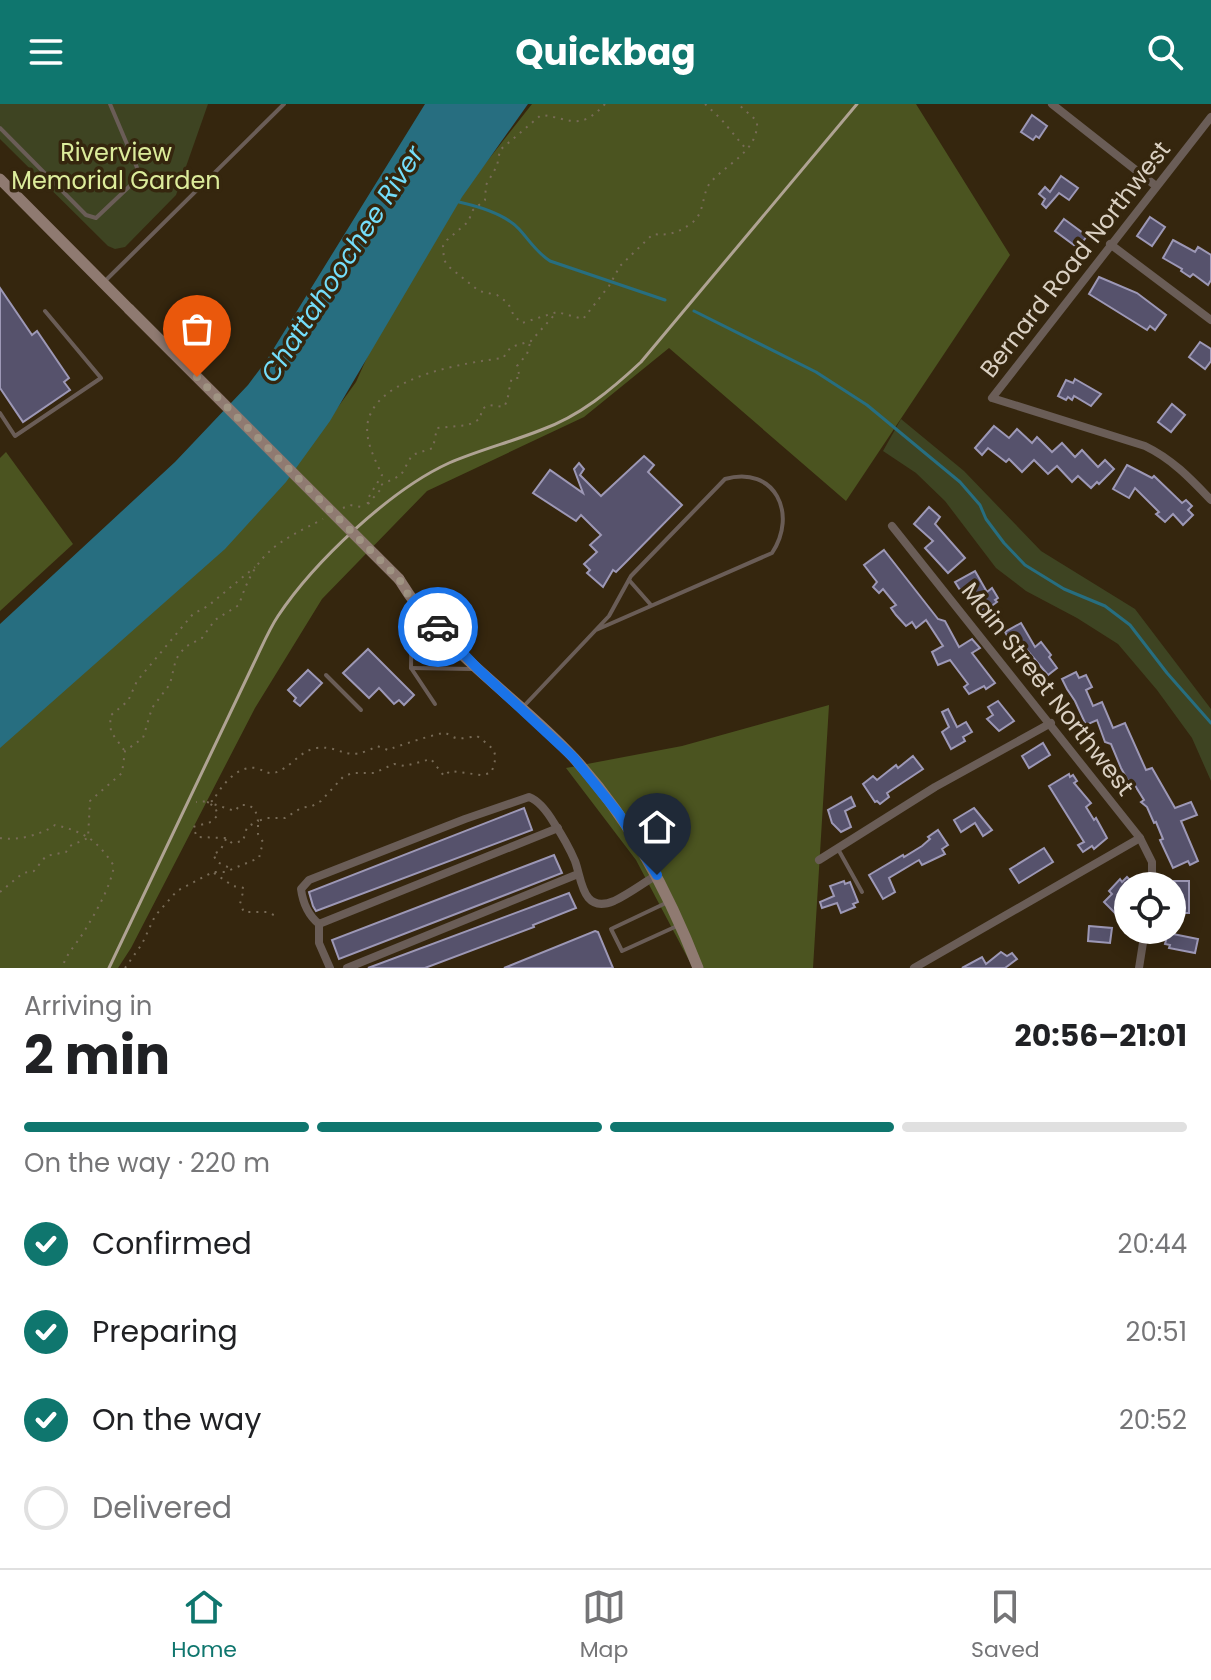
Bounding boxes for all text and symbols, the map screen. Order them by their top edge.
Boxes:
text: Quickbag [515,27,696,78]
icon: menu [24,30,68,74]
icon: search [1143,30,1187,74]
street label: Bernard Road Northwest [972,134,1178,384]
park label: Riverview Memorial Garden [11,136,221,197]
water label: Chattahoochee River [252,137,433,389]
pin [163,295,231,377]
icon: bag [175,307,219,351]
street label: Main Street Northwest [954,575,1142,803]
courier [398,587,478,667]
icon: car [416,605,460,649]
pin [623,793,691,875]
icon: home [635,805,679,849]
map controls [1114,872,1186,944]
button: locate [1114,872,1186,944]
text: Arriving in [24,988,153,1024]
text: 20:56–21:01 [1015,1014,1187,1057]
text: 2 min [24,1019,170,1092]
text: On the way · 220 m [24,1145,270,1181]
icon: check [24,1222,68,1266]
text: Confirmed [92,1222,252,1265]
text: 20:44 [1117,1226,1187,1262]
icon: check [24,1310,68,1354]
text: Preparing [92,1310,238,1353]
text: 20:51 [1126,1314,1187,1350]
icon: check [24,1398,68,1442]
text: On the way [92,1398,261,1441]
text: 20:52 [1119,1402,1187,1438]
text: Delivered [92,1486,232,1529]
tab: Home [171,1585,237,1666]
tab: Map [580,1585,628,1666]
tab: Saved [971,1585,1040,1666]

